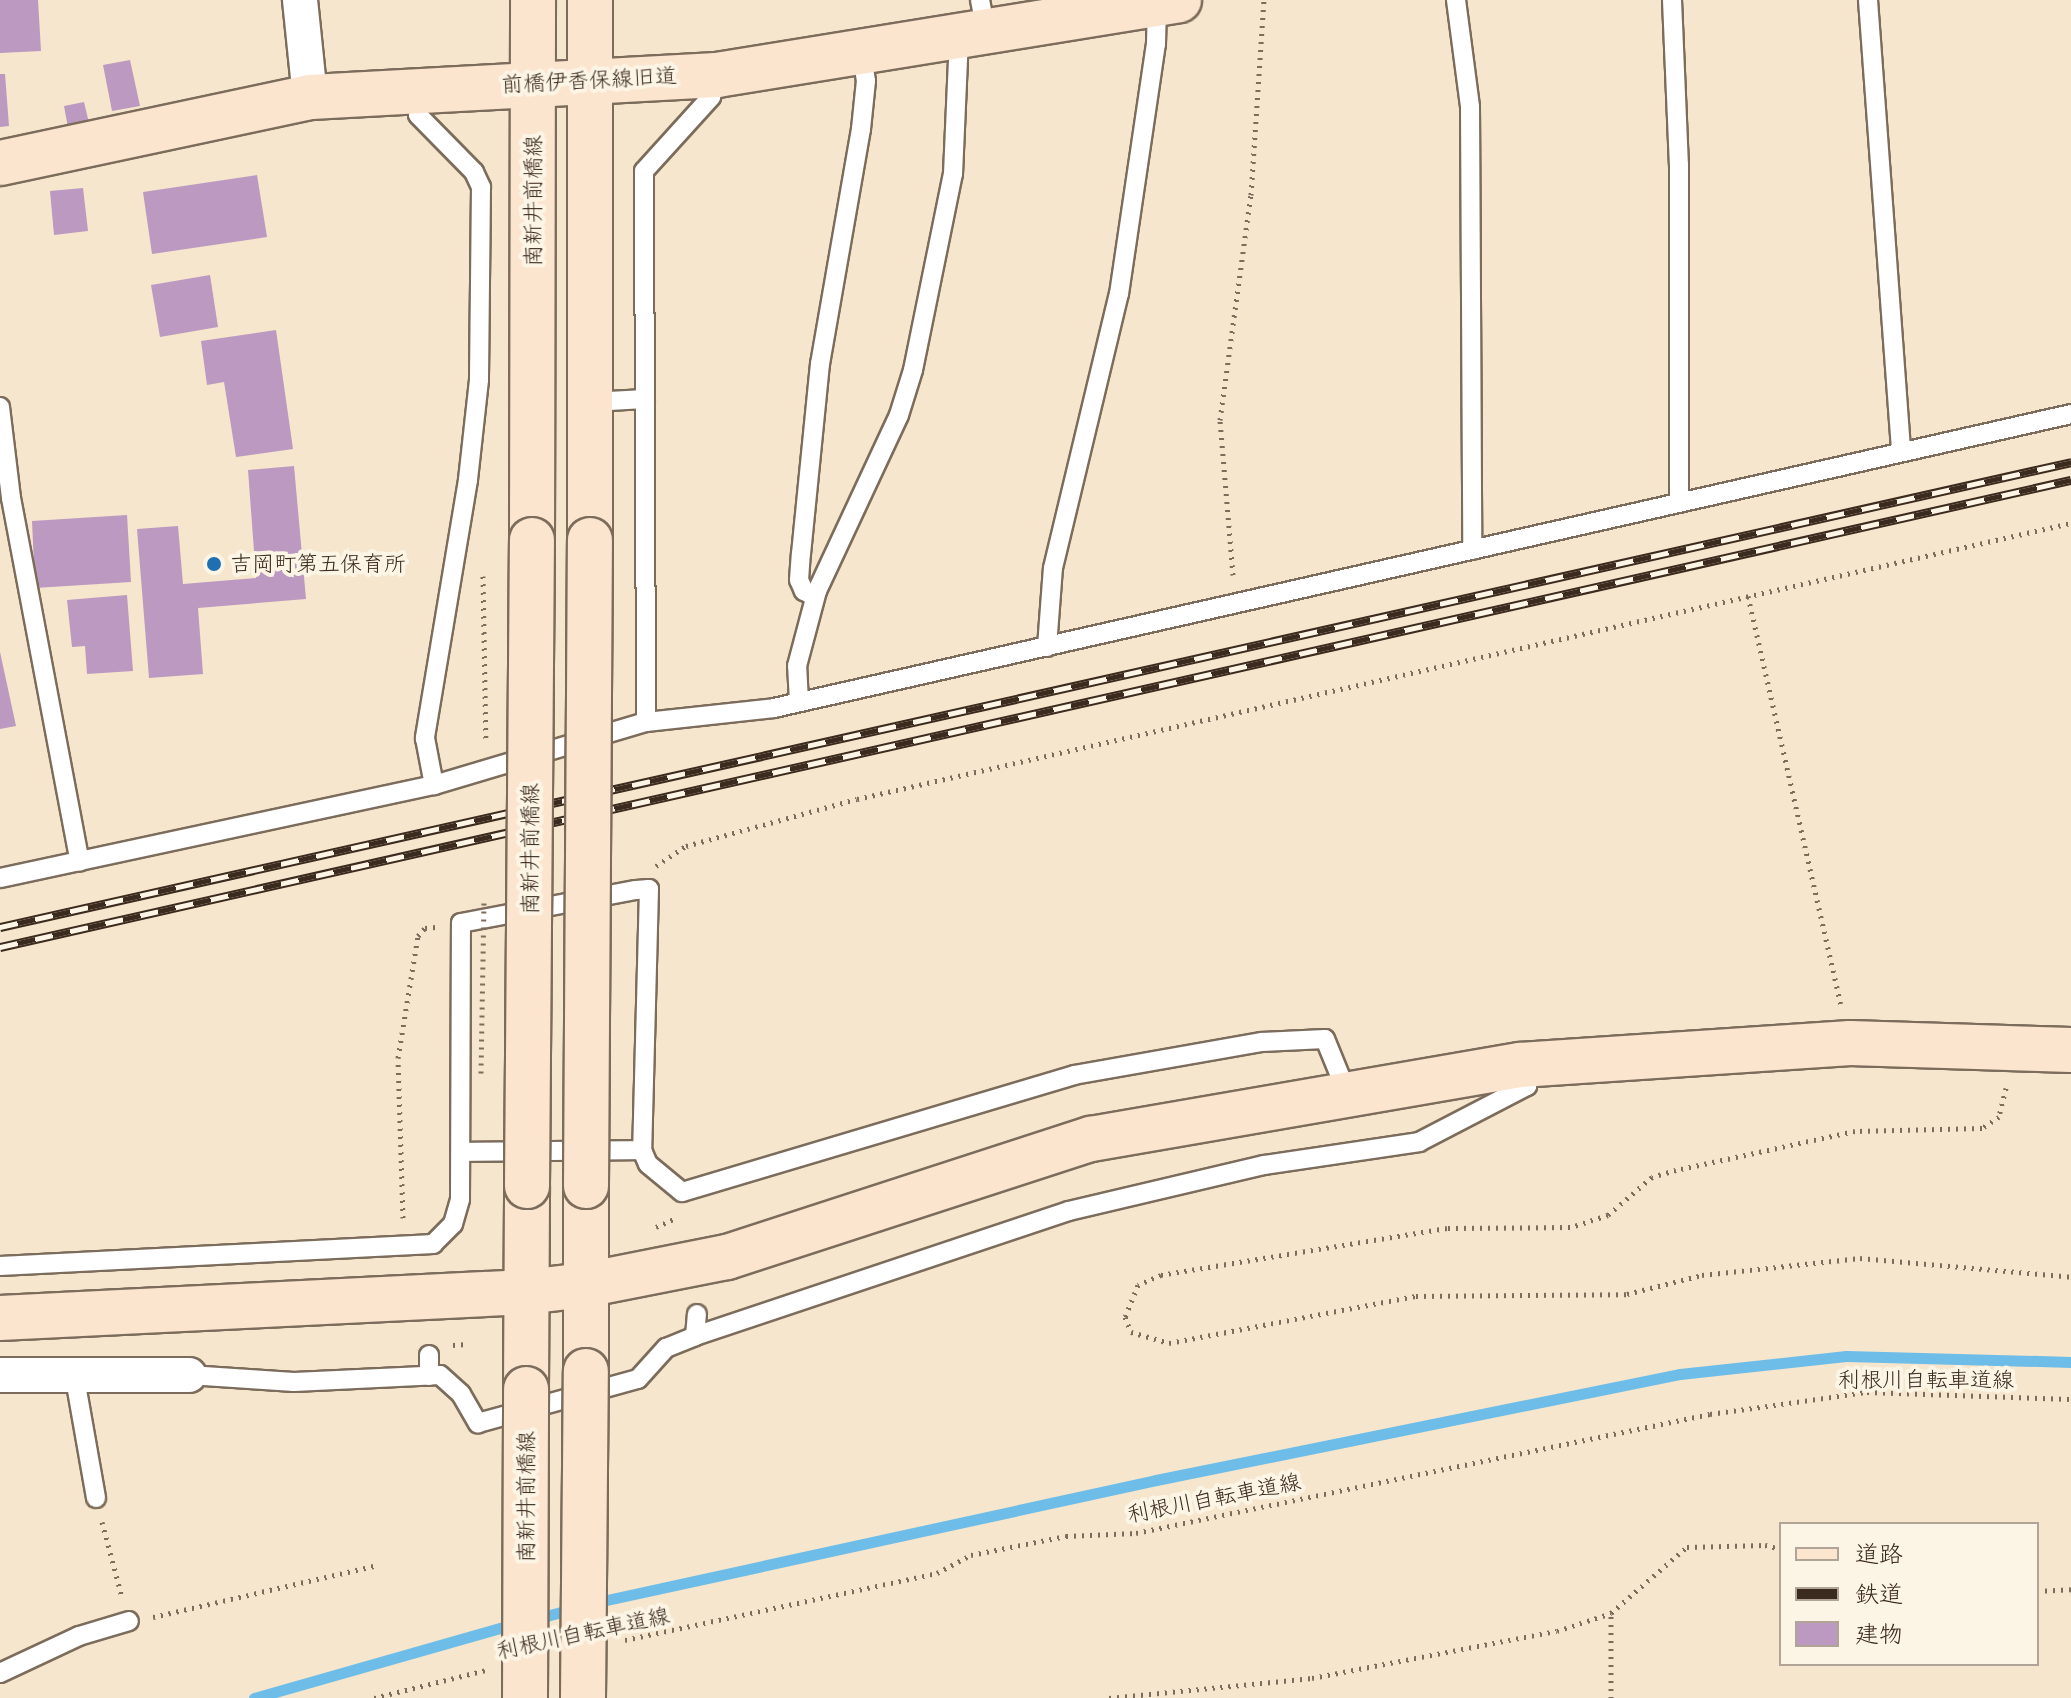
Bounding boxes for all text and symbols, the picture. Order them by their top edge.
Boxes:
street label: 前橋伊香保線旧道 [500,62,678,98]
street label: 南新井前橋線 [520,135,546,267]
place label: 吉岡町第五保育所 [230,551,406,577]
marker: 吉岡町第五保育所 [205,555,223,573]
street label: 南新井前橋線 [517,783,543,915]
street label: 利根川自転車道線 [1838,1367,2014,1393]
street label: 南新井前橋線 [513,1431,539,1563]
street label: 利根川自転車道線 [1125,1468,1303,1528]
legend [1779,1522,2039,1666]
text: 道路 [1855,1533,1903,1575]
text: 鉄道 [1855,1573,1903,1615]
street label: 利根川自転車道線 [494,1602,672,1664]
text: 建物 [1855,1613,1903,1655]

